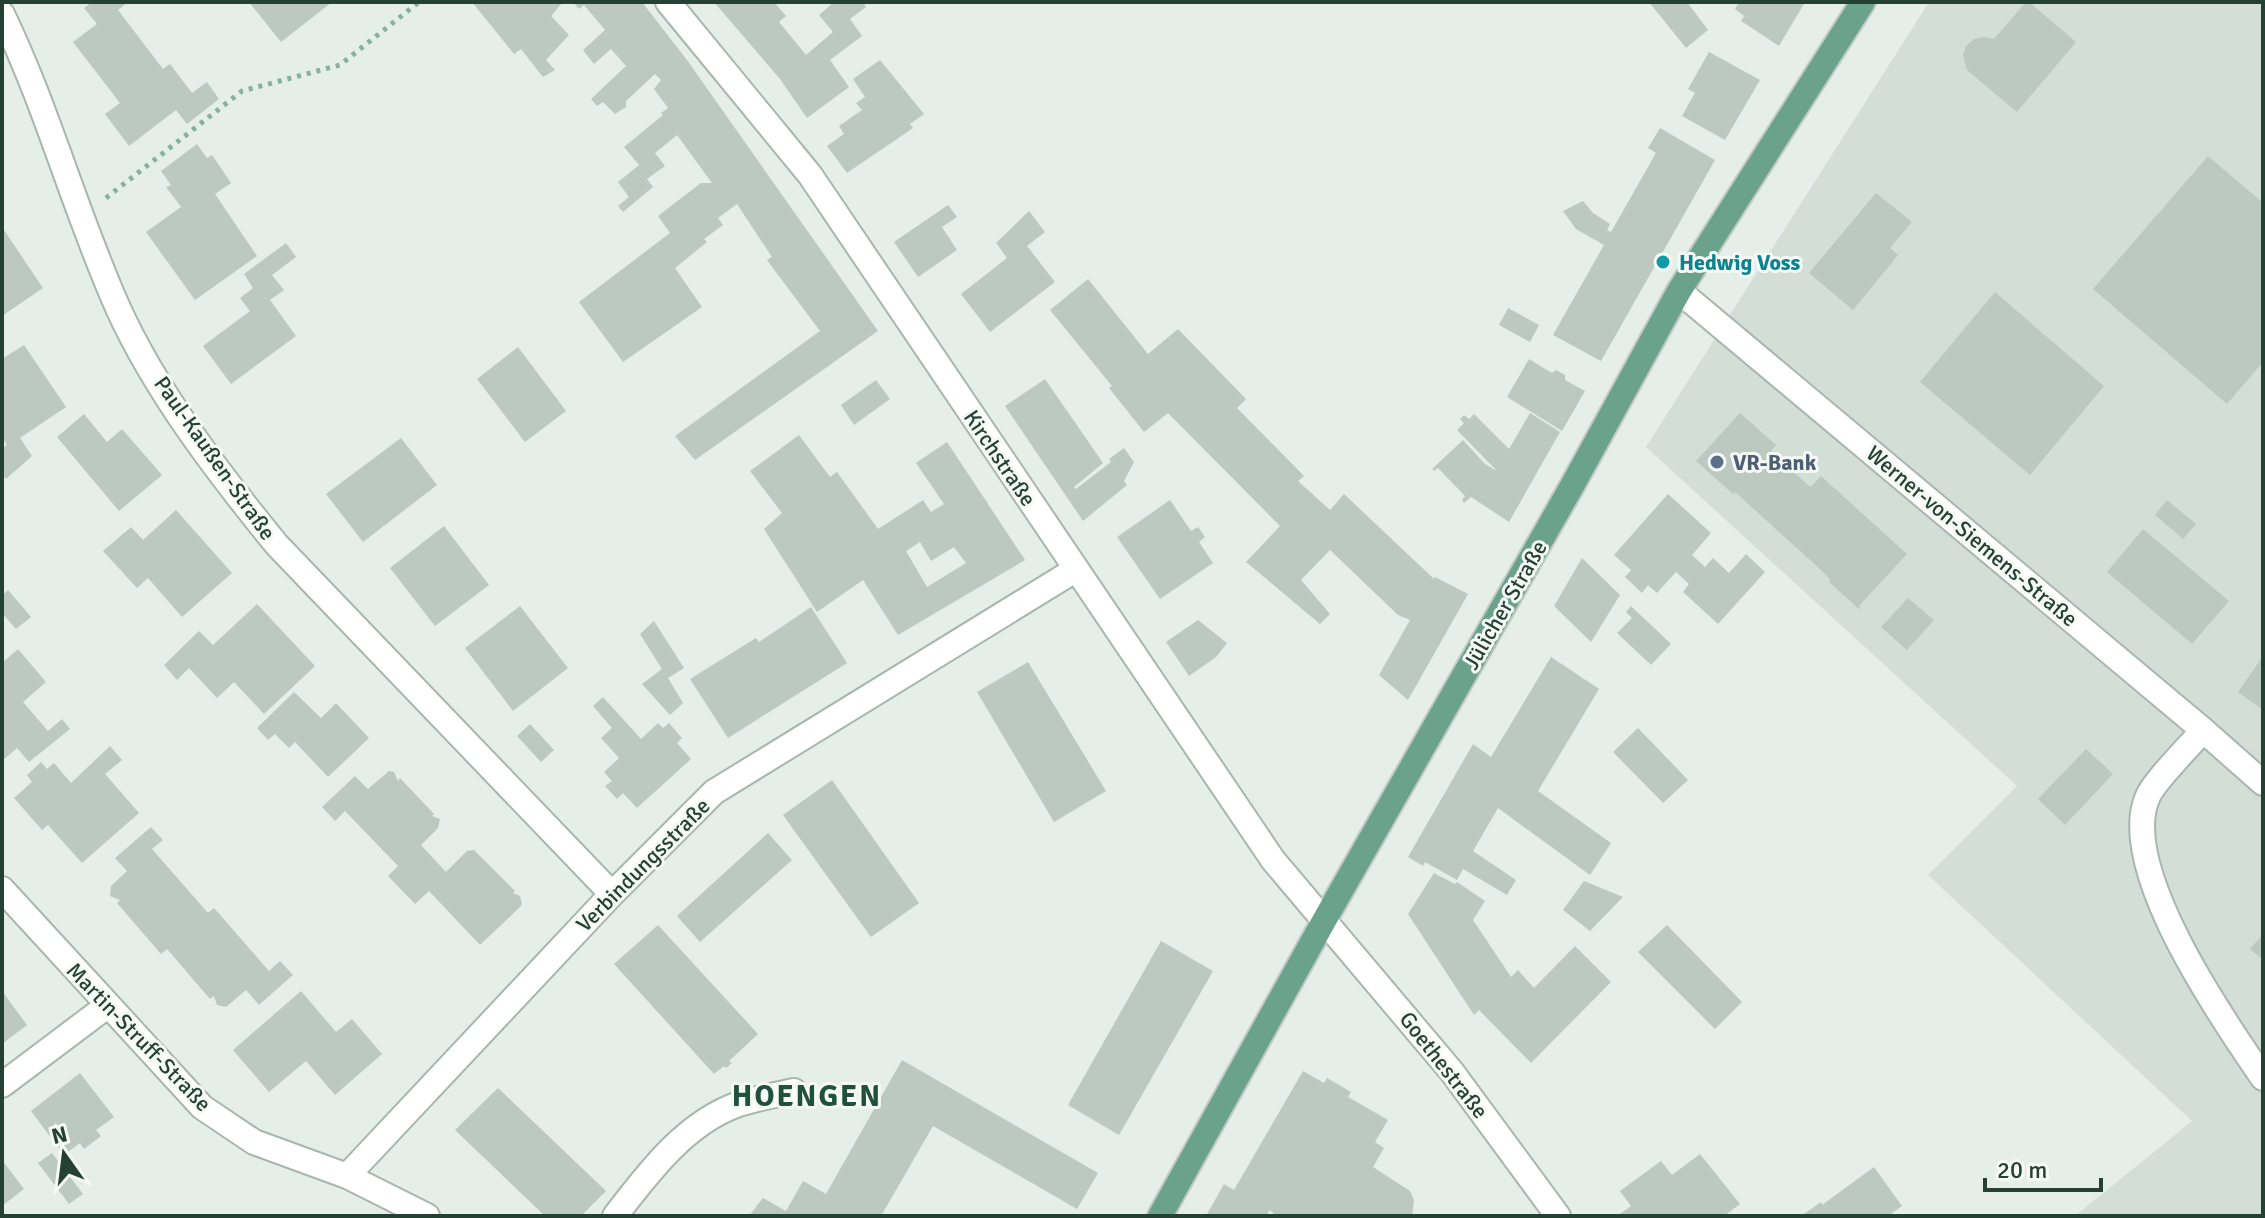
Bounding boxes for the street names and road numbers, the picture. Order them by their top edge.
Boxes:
street label: Paul-Kaußen-Straße [148,371,282,545]
street label: Kirchstraße [958,405,1042,511]
street label: Werner-von-Siemens-Straße [1861,440,2083,632]
street label: Jülicher Straße [1457,536,1553,674]
street label: Verbindungsstraße [570,792,716,938]
street label: Martin-Struff-Straße [61,957,217,1117]
street label: Goethestraße [1394,1006,1494,1124]

